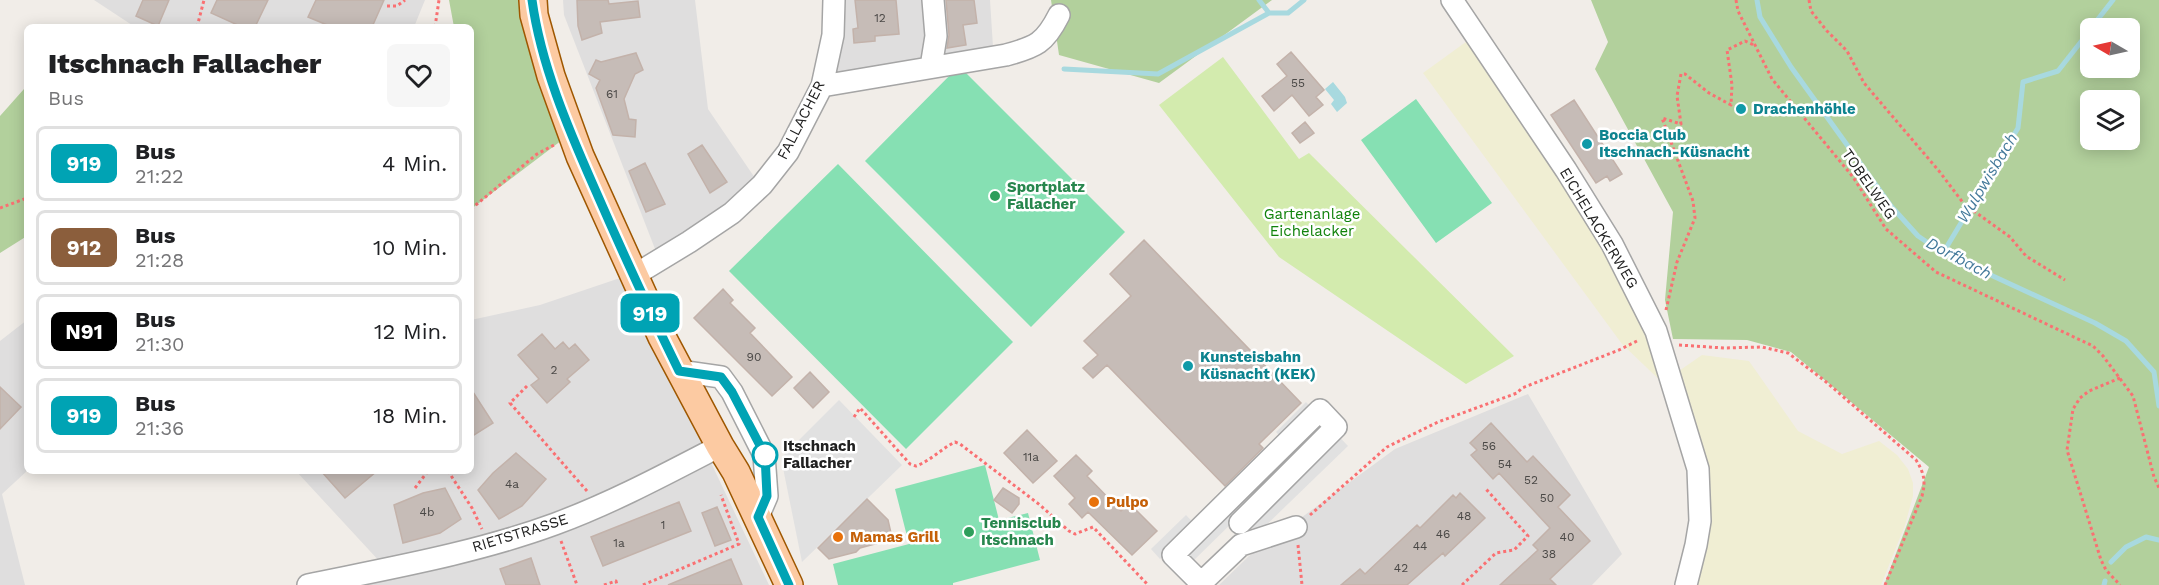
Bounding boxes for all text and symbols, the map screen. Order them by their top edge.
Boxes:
house number: 12 [874,11,886,25]
north arrow [2080,18,2140,78]
map controls [2080,18,2140,150]
button: heart [387,44,450,107]
text: Itschnach Fallacher [48,47,321,80]
house number: 55 [1291,76,1305,90]
street label: FALLACHER [773,77,829,163]
text: Bus [48,86,84,110]
house number: 61 [606,87,618,101]
button: layers [2080,90,2140,150]
place label: Drachenhöhle [1753,100,1856,118]
marker: Drachenhöhle [1734,102,1748,116]
place label: Boccia Club Itschnach-Küsnacht [1599,126,1750,161]
water label: Wulpwisbach [1953,130,2021,226]
marker: Boccia Club Itschnach-Küsnacht [1580,137,1594,151]
text: Bus [135,139,175,164]
street label: TOBELWEG [1838,145,1900,223]
text: 919 [67,151,101,176]
text: 4 Min. [382,151,447,176]
text: 21:22 [135,164,184,188]
street label: EICHELACKERWEG [1556,164,1642,292]
place label: Sportplatz Fallacher [1007,178,1085,213]
marker: Sportplatz Fallacher [988,189,1002,203]
park label: Gartenanlage Eichelacker [1264,205,1360,240]
text: Bus [135,223,175,248]
water label: Dorfbach [1923,233,1995,283]
text: 912 [67,235,101,260]
text: 10 Min. [373,235,447,260]
text: 21:28 [135,248,184,272]
line badge: 919 [616,294,684,332]
text: 919 [633,301,667,326]
text: Bus [135,307,175,332]
text: N91 [65,319,103,344]
text: 12 Min. [374,319,447,344]
text: 21:30 [135,332,184,356]
place label: Kunsteisbahn Küsnacht (KEK) [1200,348,1316,383]
house number: 90 [747,350,761,364]
marker: Kunsteisbahn Küsnacht (KEK) [1181,359,1195,373]
house number: 2 [551,363,558,377]
text: Bus [135,391,175,416]
text: 919 [67,403,101,428]
text: 18 Min. [373,403,447,428]
text: 21:36 [135,416,184,440]
place label: Itschnach Fallacher [783,437,856,472]
house number: 56 [1482,439,1496,453]
marker: Itschnach Fallacher [752,442,778,468]
house number: 11a [1023,450,1039,464]
house number: 54 [1498,457,1512,471]
house number: 52 [1524,473,1538,487]
house number: 4a [505,477,519,491]
house number: 50 [1540,491,1554,505]
place label: Pulpo [1106,493,1149,511]
marker: Pulpo [1087,495,1101,509]
house number: 4b [420,505,434,519]
house number: 48 [1457,509,1471,523]
street label: RIETSTRASSE [470,510,570,556]
place label: Tennisclub Itschnach [981,514,1061,549]
house number: 1 [661,518,665,532]
marker: Tennisclub Itschnach [962,525,976,539]
house number: 46 [1436,527,1450,541]
place label: Mamas Grill [850,528,939,546]
marker: Mamas Grill [831,530,845,544]
house number: 40 [1560,530,1574,544]
house number: 1a [613,536,625,550]
house number: 44 [1413,539,1427,553]
house number: 38 [1542,547,1556,561]
house number: 42 [1394,561,1408,575]

